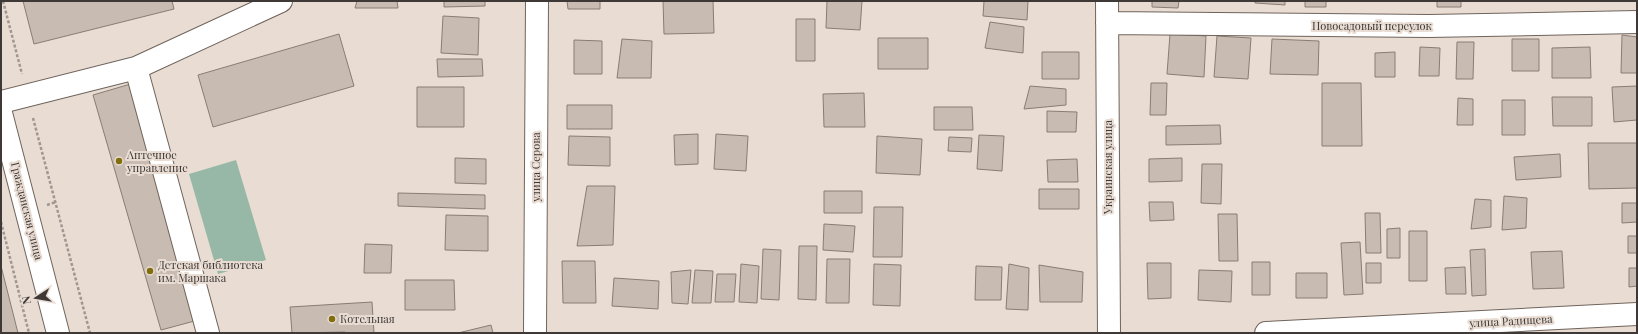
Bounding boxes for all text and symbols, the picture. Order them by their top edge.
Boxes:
street label: Новосадовый переулок [1312,18,1433,33]
street label: Украинская улица [1100,119,1115,215]
street label: улица Серова [528,132,543,203]
place label: Аптечное управление [126,147,188,175]
marker: Аптечное управление [114,156,124,166]
street label: Гражданская улица [8,160,47,262]
place label: Детская библиотека им. Маршака [158,257,264,285]
marker: Детская библиотека им. Маршака [145,266,155,276]
north arrow [16,278,56,318]
text: N [18,295,34,306]
place label: Котельная [340,311,395,326]
street label: улица Радищева [1468,311,1553,330]
marker: Котельная [327,314,337,324]

